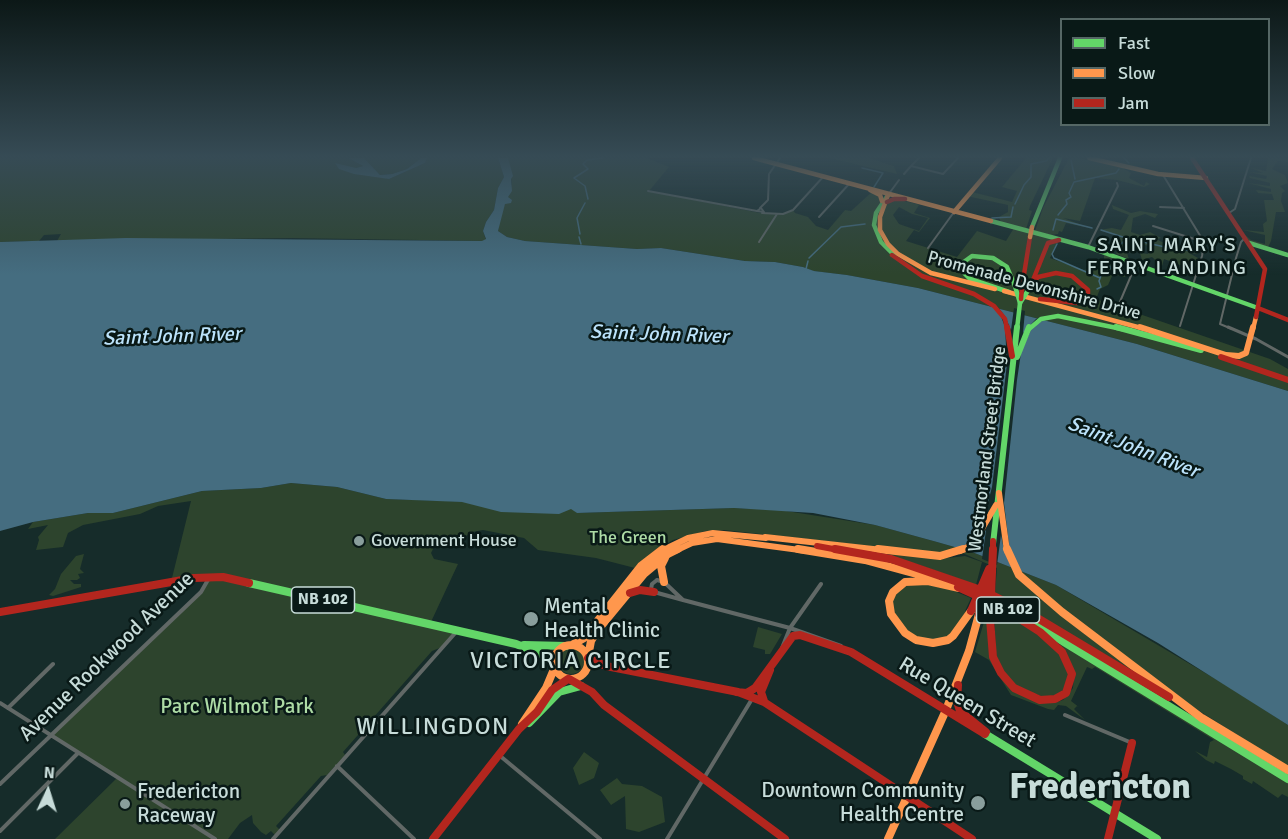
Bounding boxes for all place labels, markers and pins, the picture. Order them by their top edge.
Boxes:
place label: Government House [371,530,517,552]
marker: Government House [352,534,366,548]
place label: Mental Health Clinic [544,594,660,644]
marker: Mental Health Clinic [522,610,540,628]
place label: Downtown Community Health Centre [761,778,964,828]
place label: Fredericton Raceway [137,779,240,829]
marker: Downtown Community Health Centre [969,794,987,812]
marker: Fredericton Raceway [118,797,132,811]

